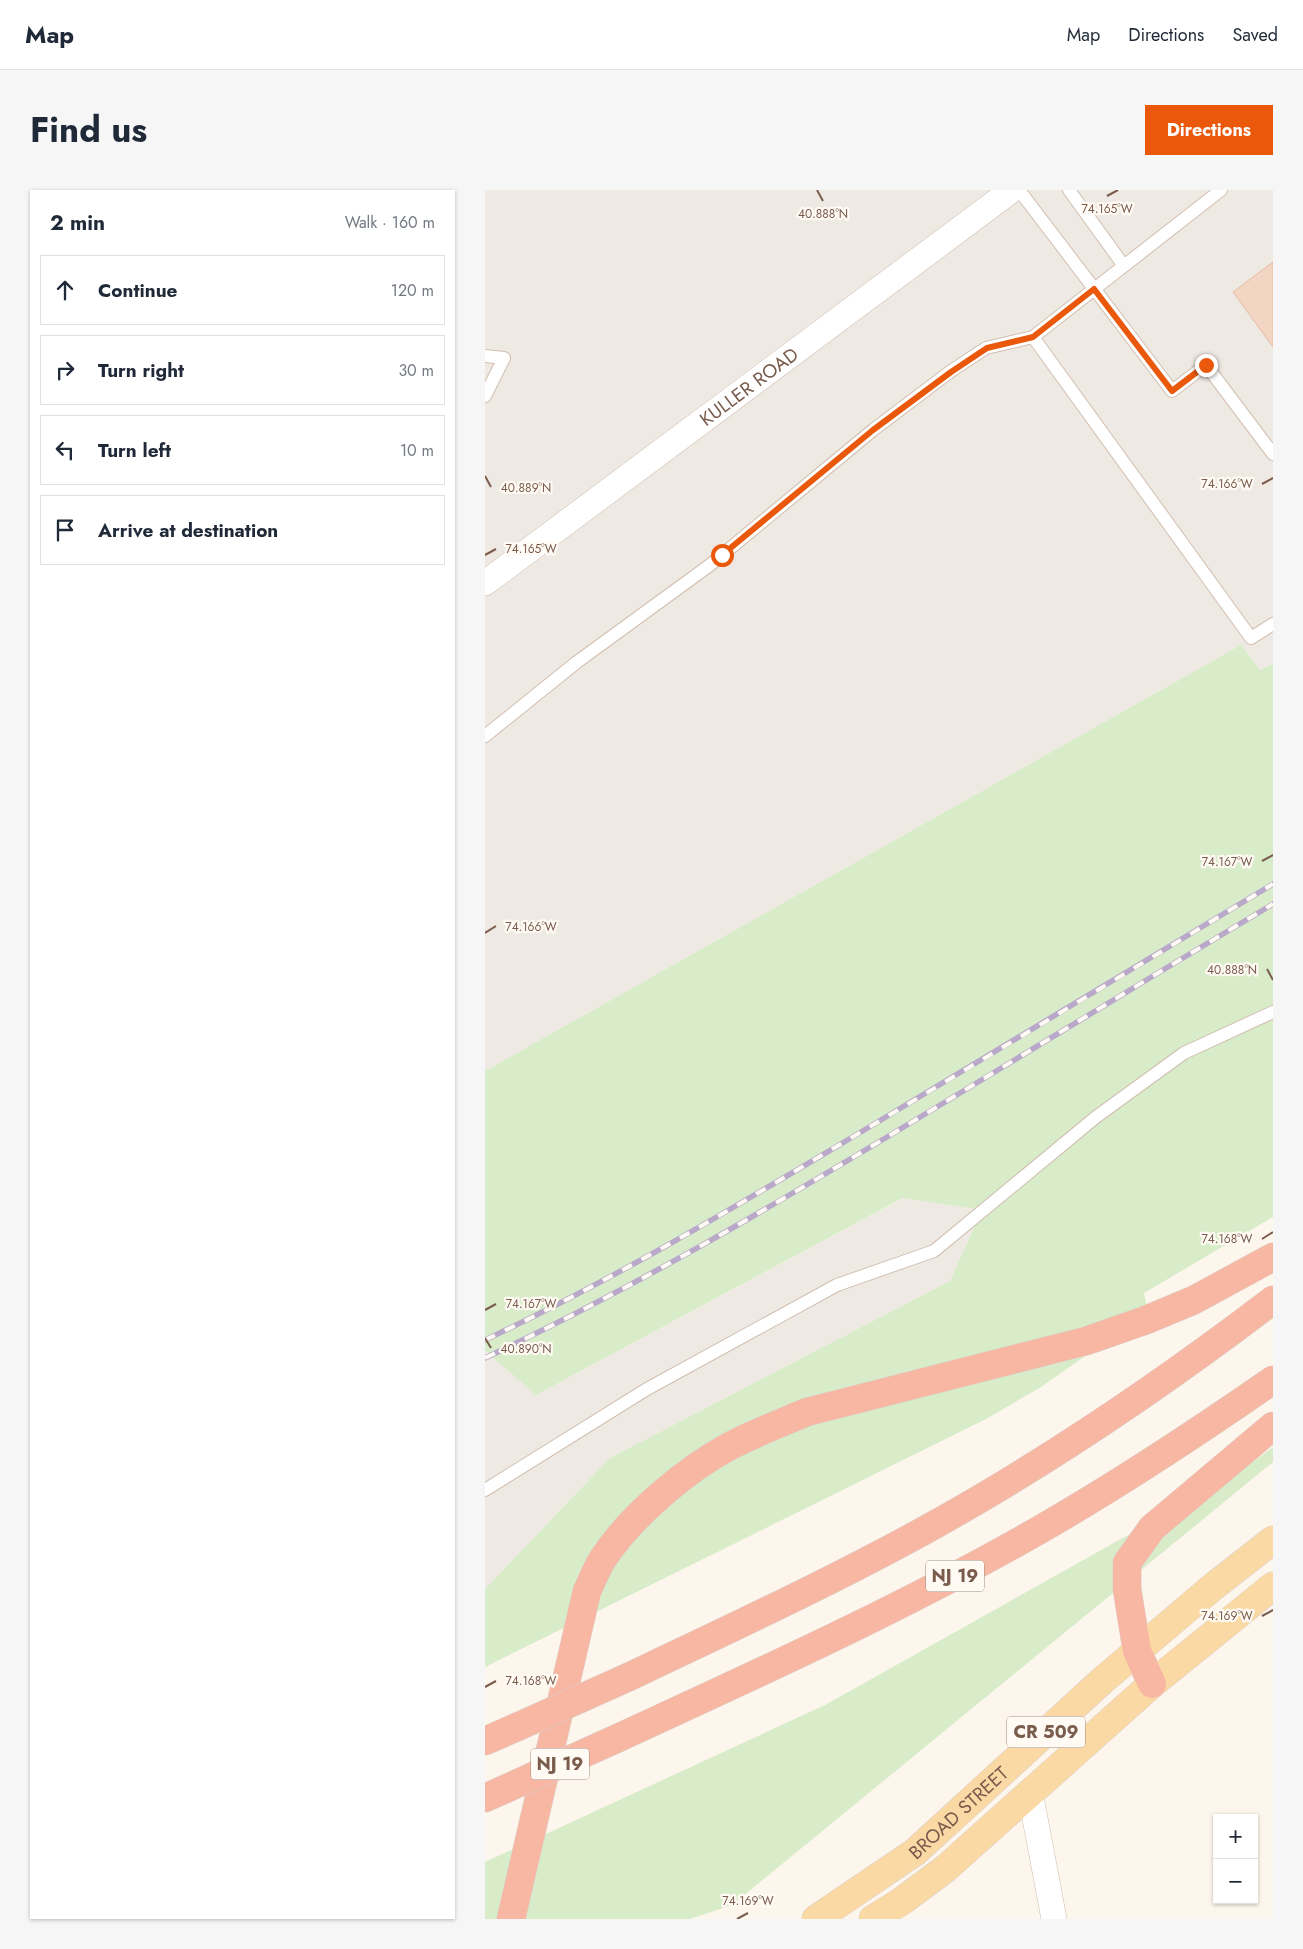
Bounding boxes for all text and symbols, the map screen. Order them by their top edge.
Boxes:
text: Map [25,17,74,52]
text: Map [1067,22,1100,48]
text: Directions [1128,22,1204,48]
text: Saved [1232,22,1278,48]
text: Find us [30,105,147,155]
button: Directions [1145,105,1273,155]
text: 74.165°W [1081,200,1133,218]
text: 40.888°N [798,205,848,223]
text: 2 min [50,208,105,238]
text: Walk · 160 m [345,211,435,234]
icon: ahead [51,276,79,304]
text: Continue [98,277,177,304]
text: 120 m [391,279,434,302]
street label: KULLER ROAD [694,341,804,433]
route end [1195,354,1218,377]
icon: right [51,356,79,384]
text: Turn right [98,357,184,384]
text: 30 m [398,359,434,382]
icon: left [51,436,79,464]
text: Turn left [98,437,171,464]
text: 10 m [400,439,434,462]
text: 74.166°W [1201,475,1253,493]
text: 40.889°N [501,479,551,497]
icon: arrive [51,516,79,544]
text: Arrive at destination [98,517,278,544]
text: 74.165°W [505,540,557,558]
route start [711,544,734,567]
text: 74.167°W [1202,853,1252,871]
text: 74.166°W [505,918,557,936]
text: 40.888°N [1207,961,1257,979]
text: 74.168°W [1202,1230,1253,1248]
text: 74.167°W [506,1295,556,1313]
text: 40.890°N [500,1340,552,1358]
road number: NJ 19 [926,1560,984,1592]
text: 74.169°W [1201,1607,1253,1625]
text: 74.168°W [506,1672,557,1690]
road number: CR 509 [1007,1716,1085,1748]
road number: NJ 19 [531,1748,589,1780]
street label: BROAD STREET [903,1760,1014,1866]
map controls [1213,1814,1258,1904]
button: + [1213,1814,1258,1859]
button: − [1213,1859,1258,1904]
text: 74.169°W [722,1892,774,1910]

